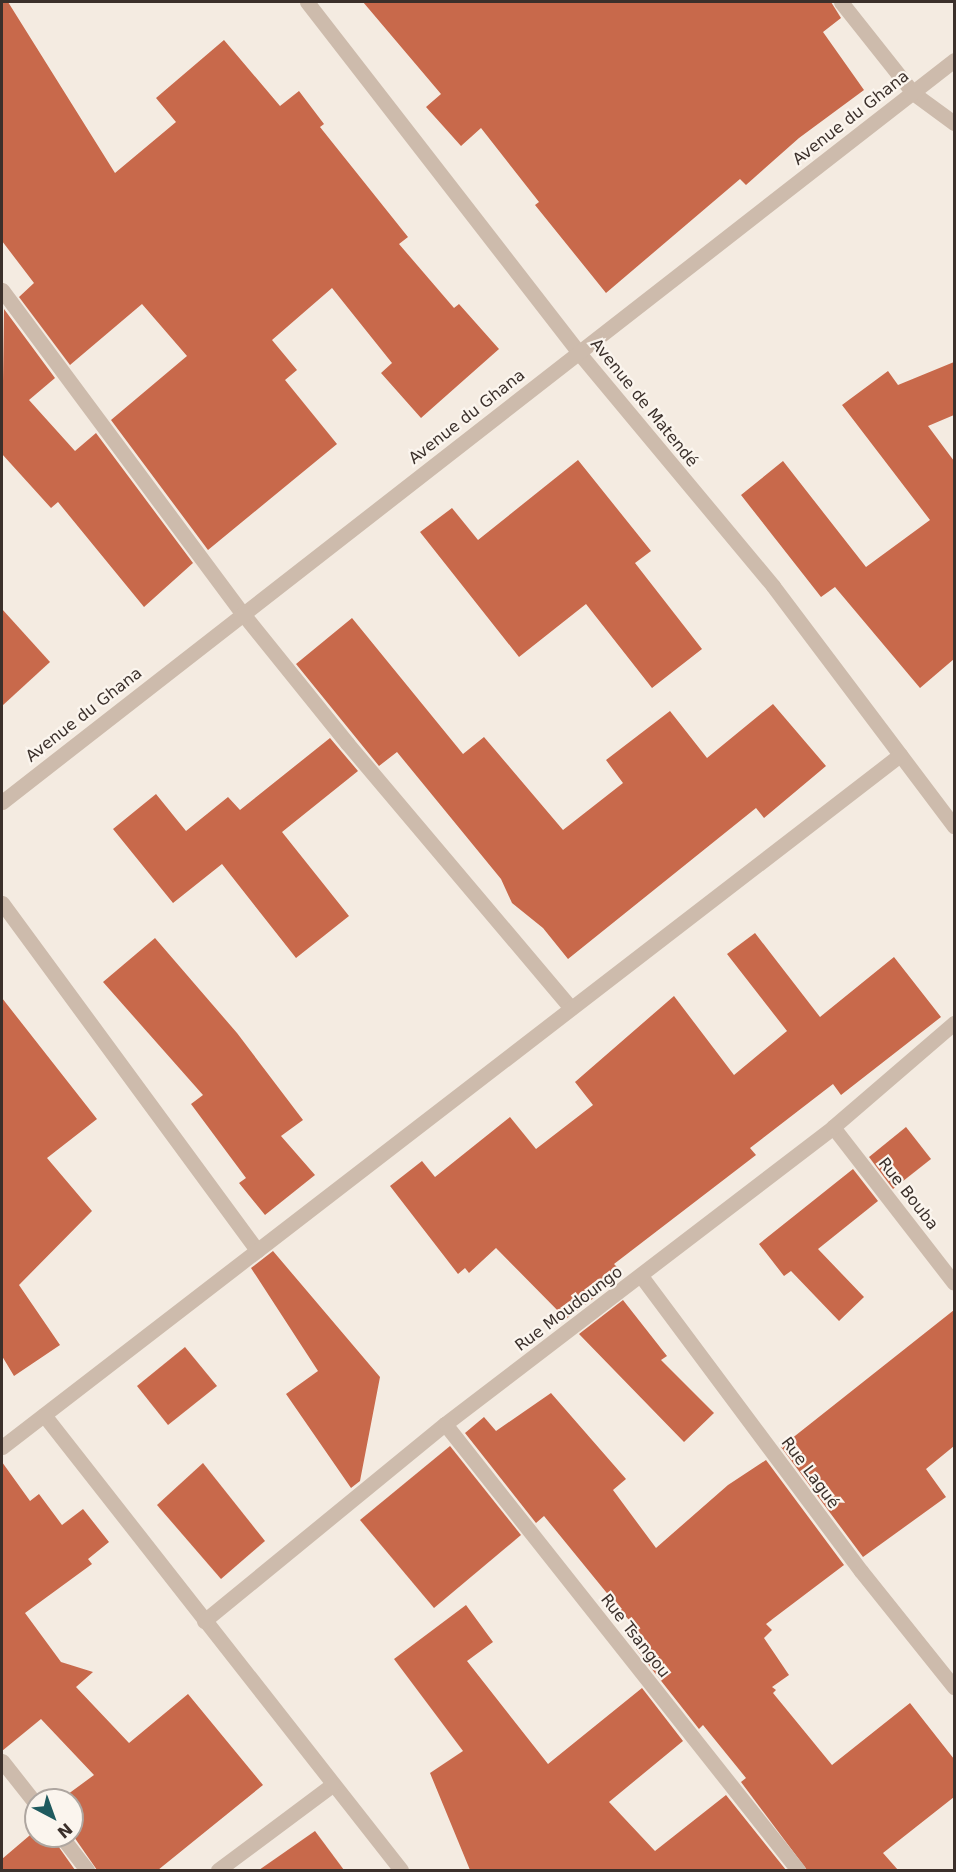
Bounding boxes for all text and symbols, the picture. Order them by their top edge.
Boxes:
street label: Avenue du Ghana [789,67,913,169]
street label: Avenue de Matendé [586,335,702,471]
street label: Avenue du Ghana [405,366,529,468]
street label: Avenue du Ghana [22,664,146,766]
street label: Rue Bouba [874,1154,942,1234]
street label: Rue Moudoungo [512,1262,626,1356]
street label: Rue Lagué [777,1434,843,1512]
street label: Rue Tsangou [596,1590,674,1682]
north arrow [24,1788,84,1848]
text: N [54,1819,76,1842]

